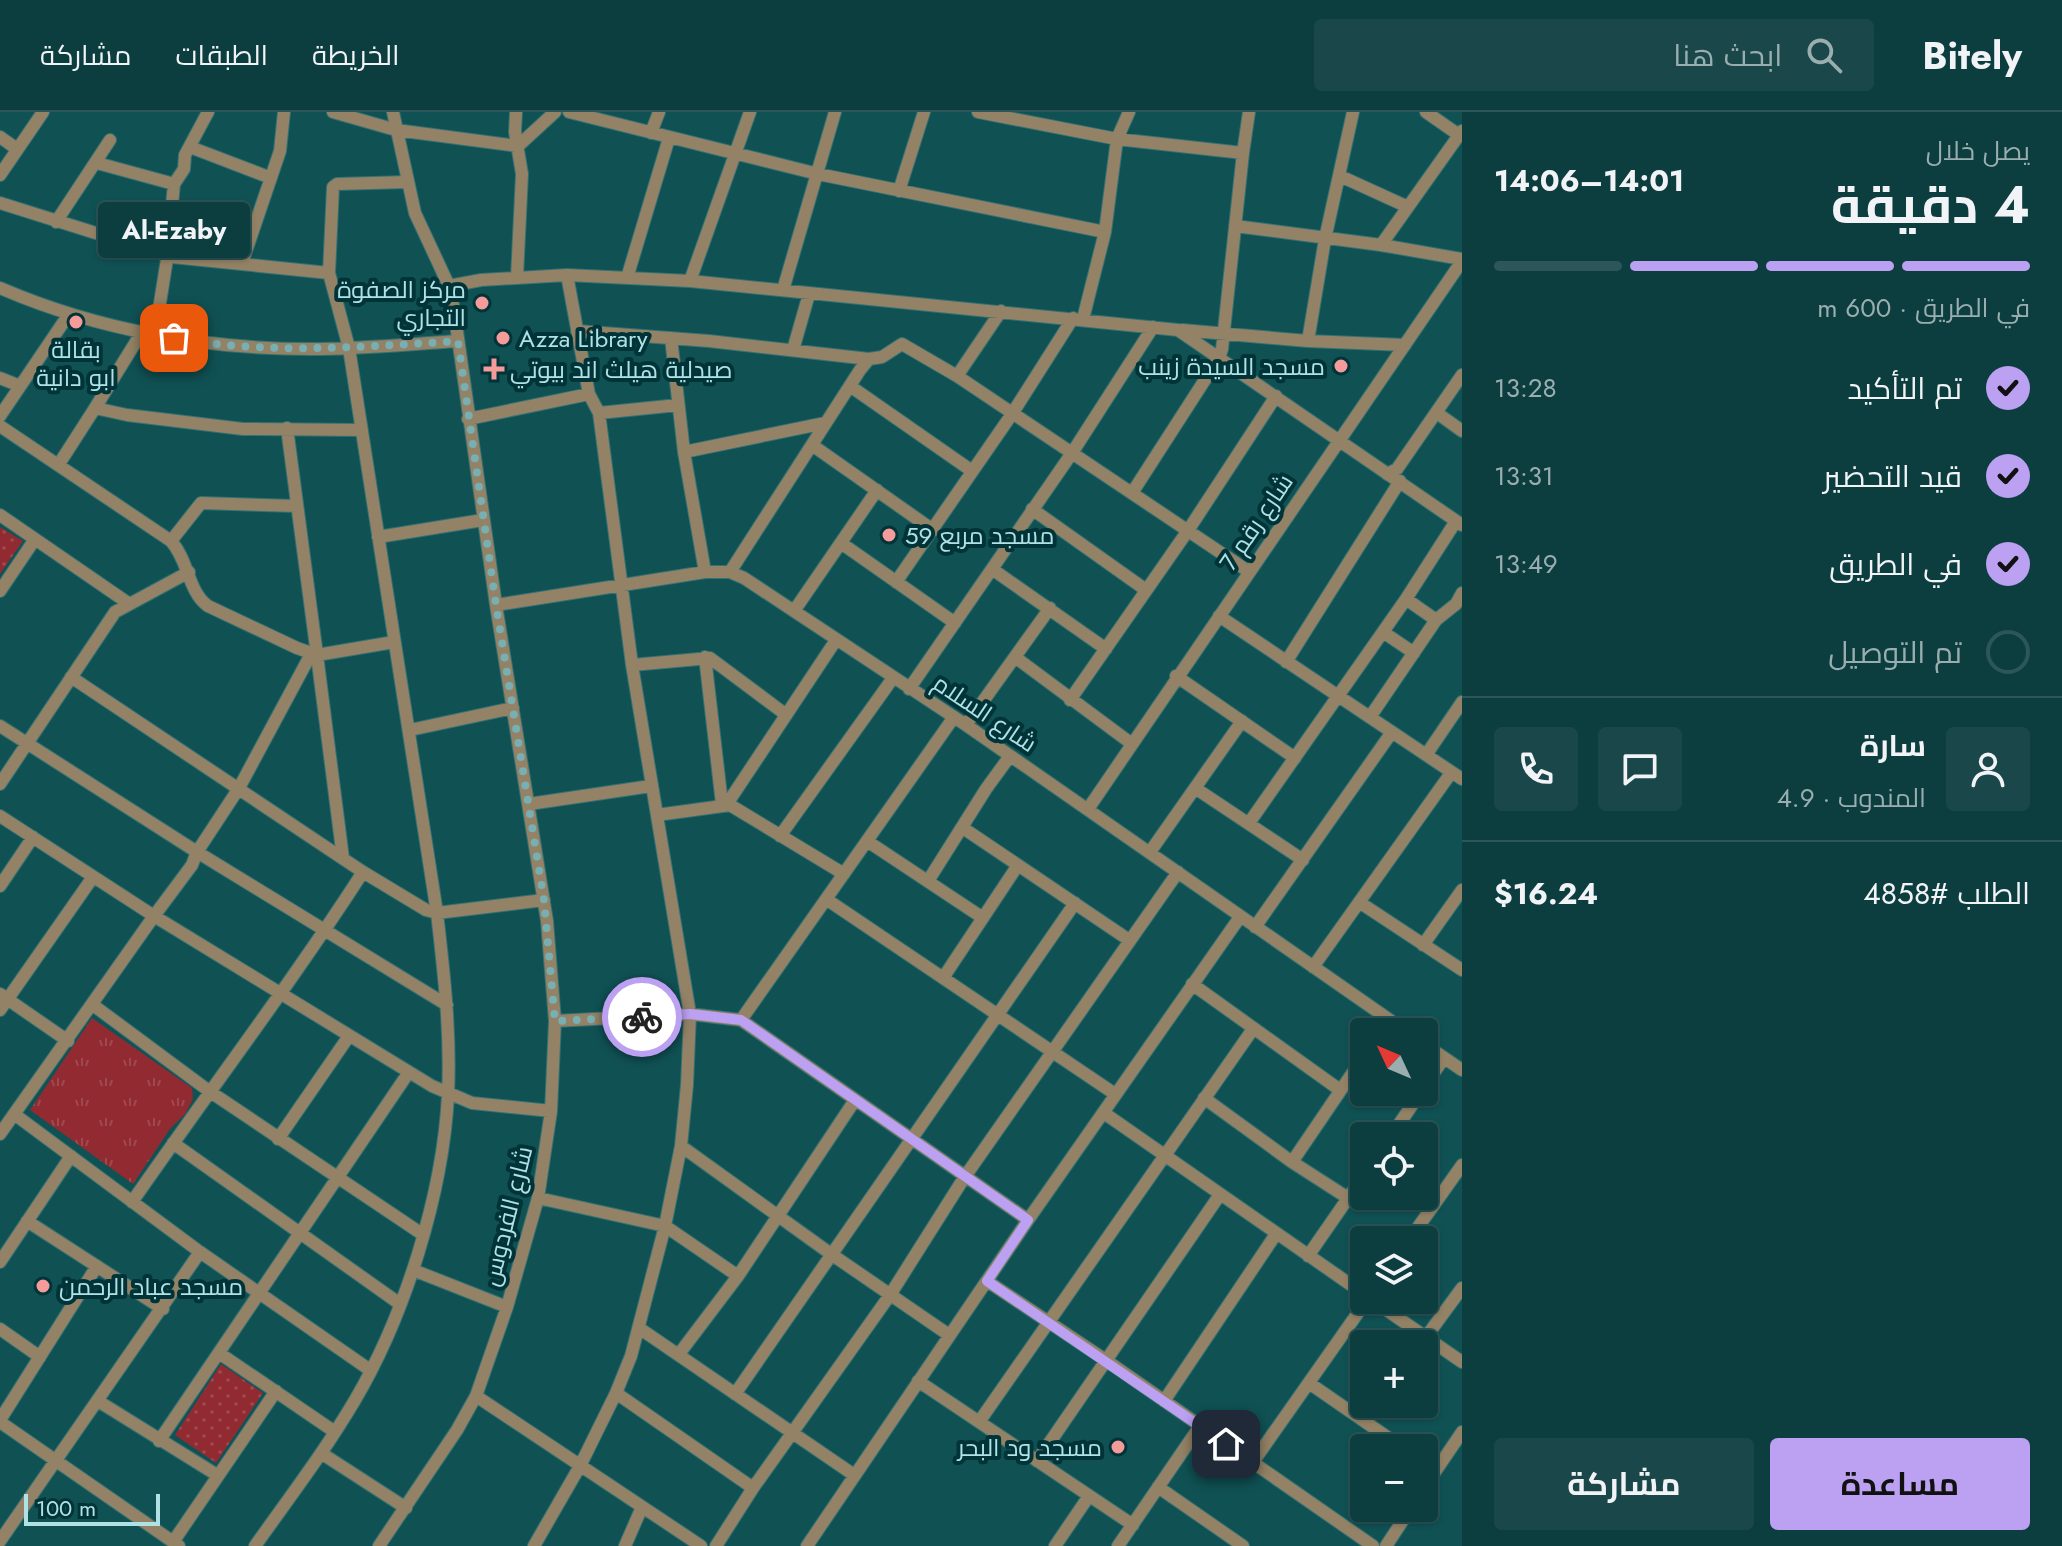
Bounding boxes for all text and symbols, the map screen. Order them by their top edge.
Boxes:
search box [1314,19,1874,91]
text: Bitely [1922,28,2022,83]
icon: search [1802,33,1846,77]
text: ابحث هنا [1673,34,1782,77]
text: مشاركة [40,35,131,76]
text: الطبقات [175,35,268,76]
text: الخريطة [312,35,399,76]
text: يصل خلال [1926,132,2030,170]
text: 14:01–14:06 [1494,159,1684,202]
text: 4 دقيقة [1831,167,2030,243]
callout: Al-Ezaby [98,202,250,258]
text: Al-Ezaby [122,211,226,249]
place label: مركز الصفوة التجاري [337,272,466,336]
text: في الطريق · 600 m [1817,289,2030,327]
marker: مركز الصفوة التجاري [473,294,491,312]
pin [140,304,208,372]
marker: بقالة ابو دانية [67,313,85,331]
icon: bag [152,316,196,360]
place label: Azza Library [519,321,648,356]
marker: Azza Library [494,329,512,347]
place label: بقالة ابو دانية [36,332,116,395]
place label: مسجد السيدة زينب [1138,349,1325,384]
place label: صيدلية هيلث اند بيوتي [510,352,733,389]
marker: مسجد السيدة زينب [1332,357,1350,375]
marker: صيدلية هيلث اند بيوتي [485,360,503,378]
icon: check [1986,366,2030,410]
text: تم التأكيد [1848,367,1962,410]
text: 13:28 [1494,369,1557,407]
icon: check [1986,454,2030,498]
text: قيد التحضير [1823,455,1962,498]
text: 13:31 [1494,457,1554,495]
street label: شارع رقم 7 [1211,467,1301,577]
place label: مسجد مربع 59 [905,518,1054,553]
marker: مسجد مربع 59 [880,526,898,544]
icon: check [1986,542,2030,586]
text: في الطريق [1829,543,1962,586]
text: 13:49 [1494,545,1558,583]
text: تم التوصيل [1828,631,1962,674]
street label: شارع السلام [926,665,1044,761]
text: سارة [1860,724,1926,767]
button: phone [1494,727,1578,811]
button: chat [1598,727,1682,811]
button: person [1946,727,2030,811]
text: المندوب · 4.9 [1777,779,1926,817]
text: $16.24 [1494,872,1598,915]
text: الطلب #4858 [1863,872,2030,915]
courier [602,977,682,1057]
icon: bike [620,995,664,1039]
north arrow [1350,1018,1438,1106]
map controls [1350,1018,1438,1522]
button: locate [1350,1122,1438,1210]
street label: شارع الفردوس [473,1142,541,1290]
button: layers [1350,1226,1438,1314]
place label: مسجد عباد الرحمن [59,1269,243,1304]
marker: مسجد عباد الرحمن [34,1277,52,1295]
button: + [1350,1330,1438,1418]
pin [1192,1410,1260,1478]
icon: home [1204,1422,1248,1466]
place label: مسجد ود البحر [956,1430,1102,1465]
button: − [1350,1434,1438,1522]
marker: مسجد ود البحر [1109,1438,1127,1456]
button: مشاركة [1494,1438,1754,1530]
button: مساعدة [1770,1438,2030,1530]
scale bar [24,1490,160,1526]
text: 100 m [36,1492,96,1524]

